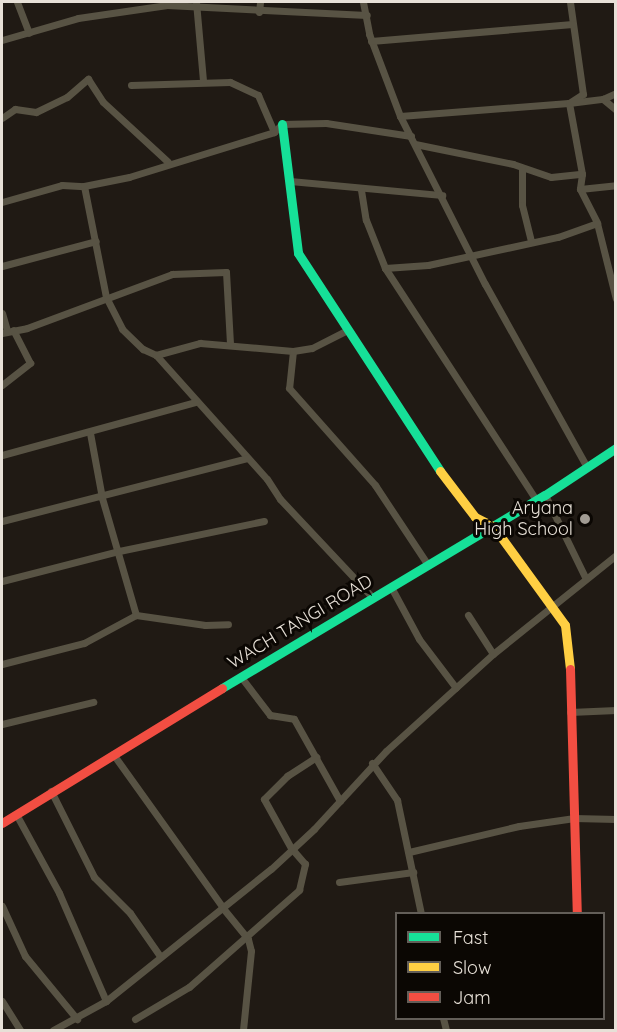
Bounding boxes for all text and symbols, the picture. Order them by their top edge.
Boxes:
place label: Aryana High School [474,498,573,540]
marker: Aryana High School [578,512,592,526]
street label: WACH TANGI ROAD [224,570,376,674]
legend [395,912,605,1020]
text: Fast [453,926,488,949]
text: Slow [453,956,491,979]
text: Jam [453,986,491,1009]

